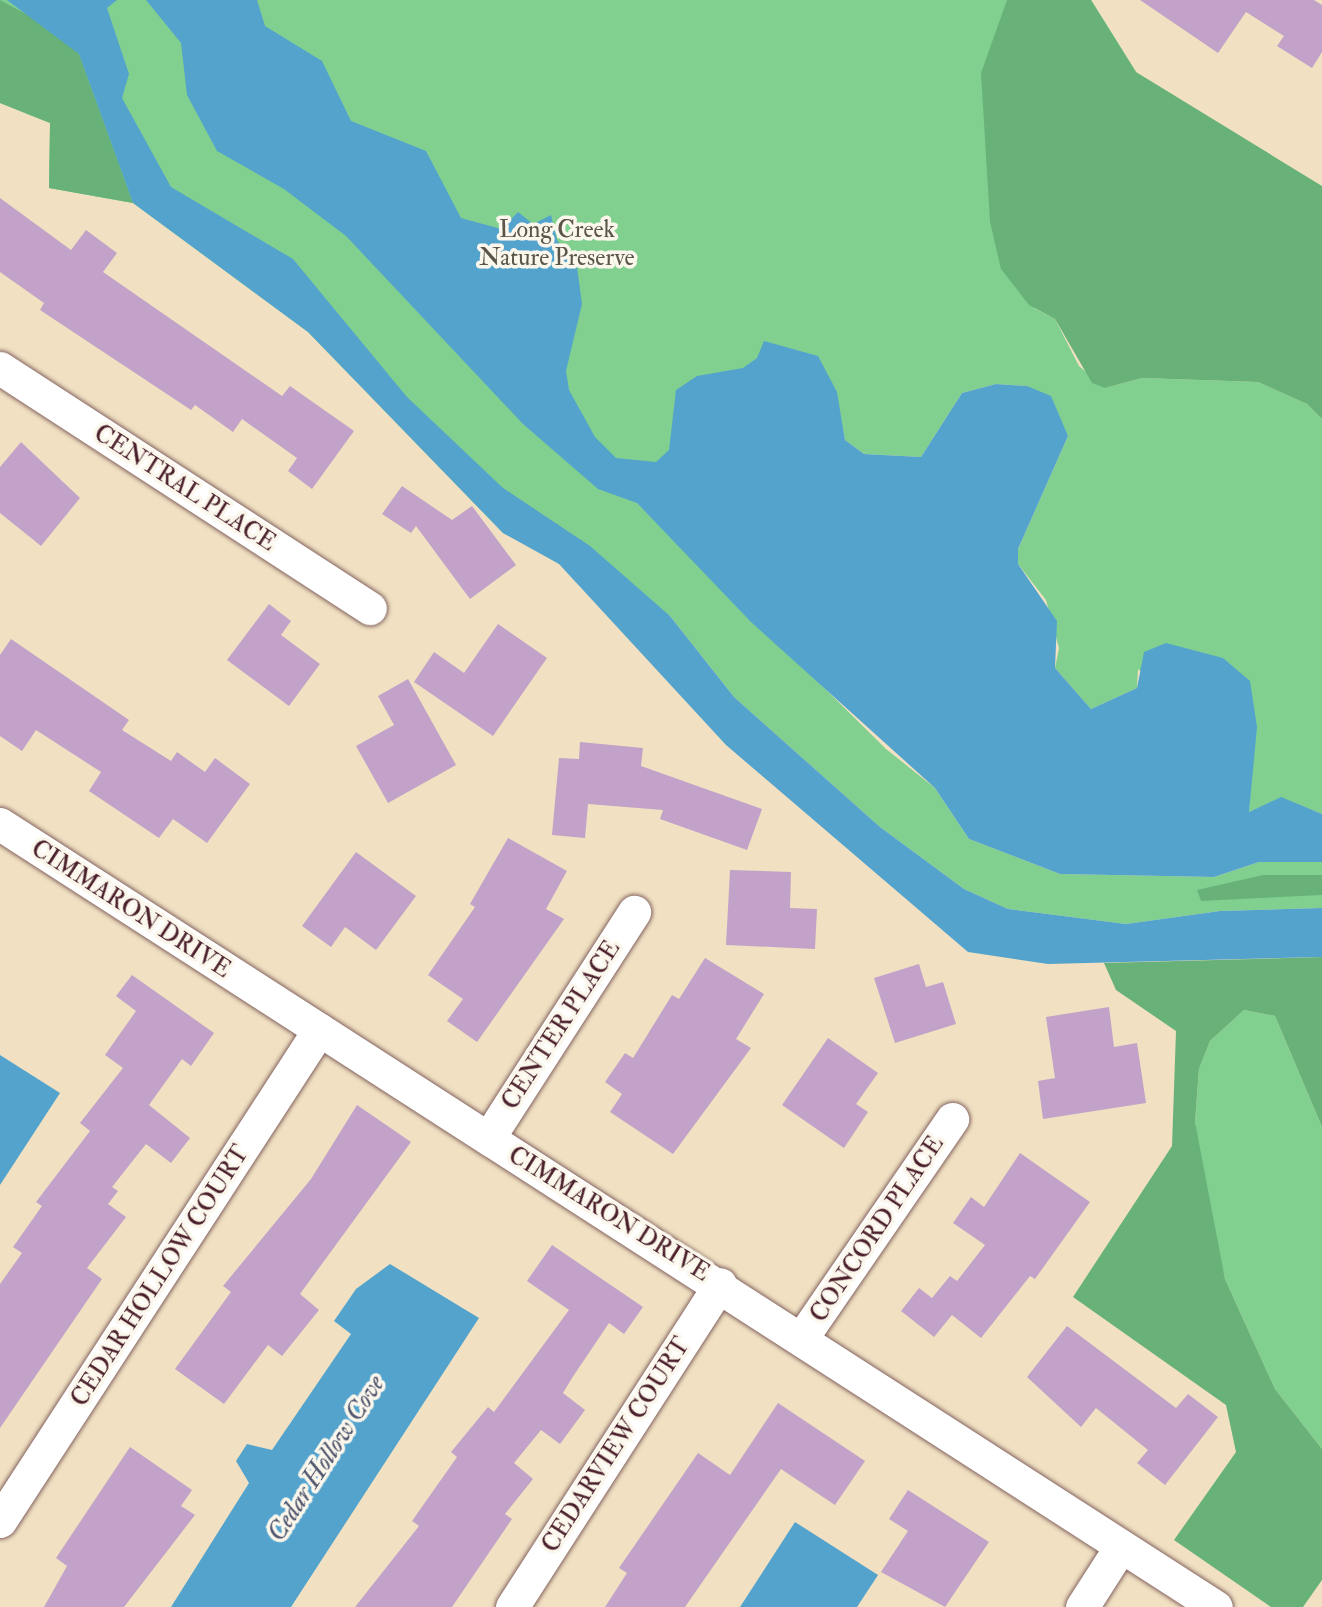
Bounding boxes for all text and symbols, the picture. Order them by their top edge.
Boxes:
park label: Long Creek Nature Preserve [479,216,635,272]
street label: CENTRAL PLACE [89,418,281,558]
street label: CIMMARON DRIVE [26,834,236,984]
street label: CENTER PLACE [496,935,626,1115]
street label: CONCORD PLACE [804,1130,950,1328]
street label: CEDAR HOLLOW COURT [65,1140,255,1412]
street label: CIMMARON DRIVE [503,1140,715,1288]
street label: CEDARVIEW COURT [536,1332,696,1558]
water label: Cedar Hollow Cove [262,1370,392,1548]

